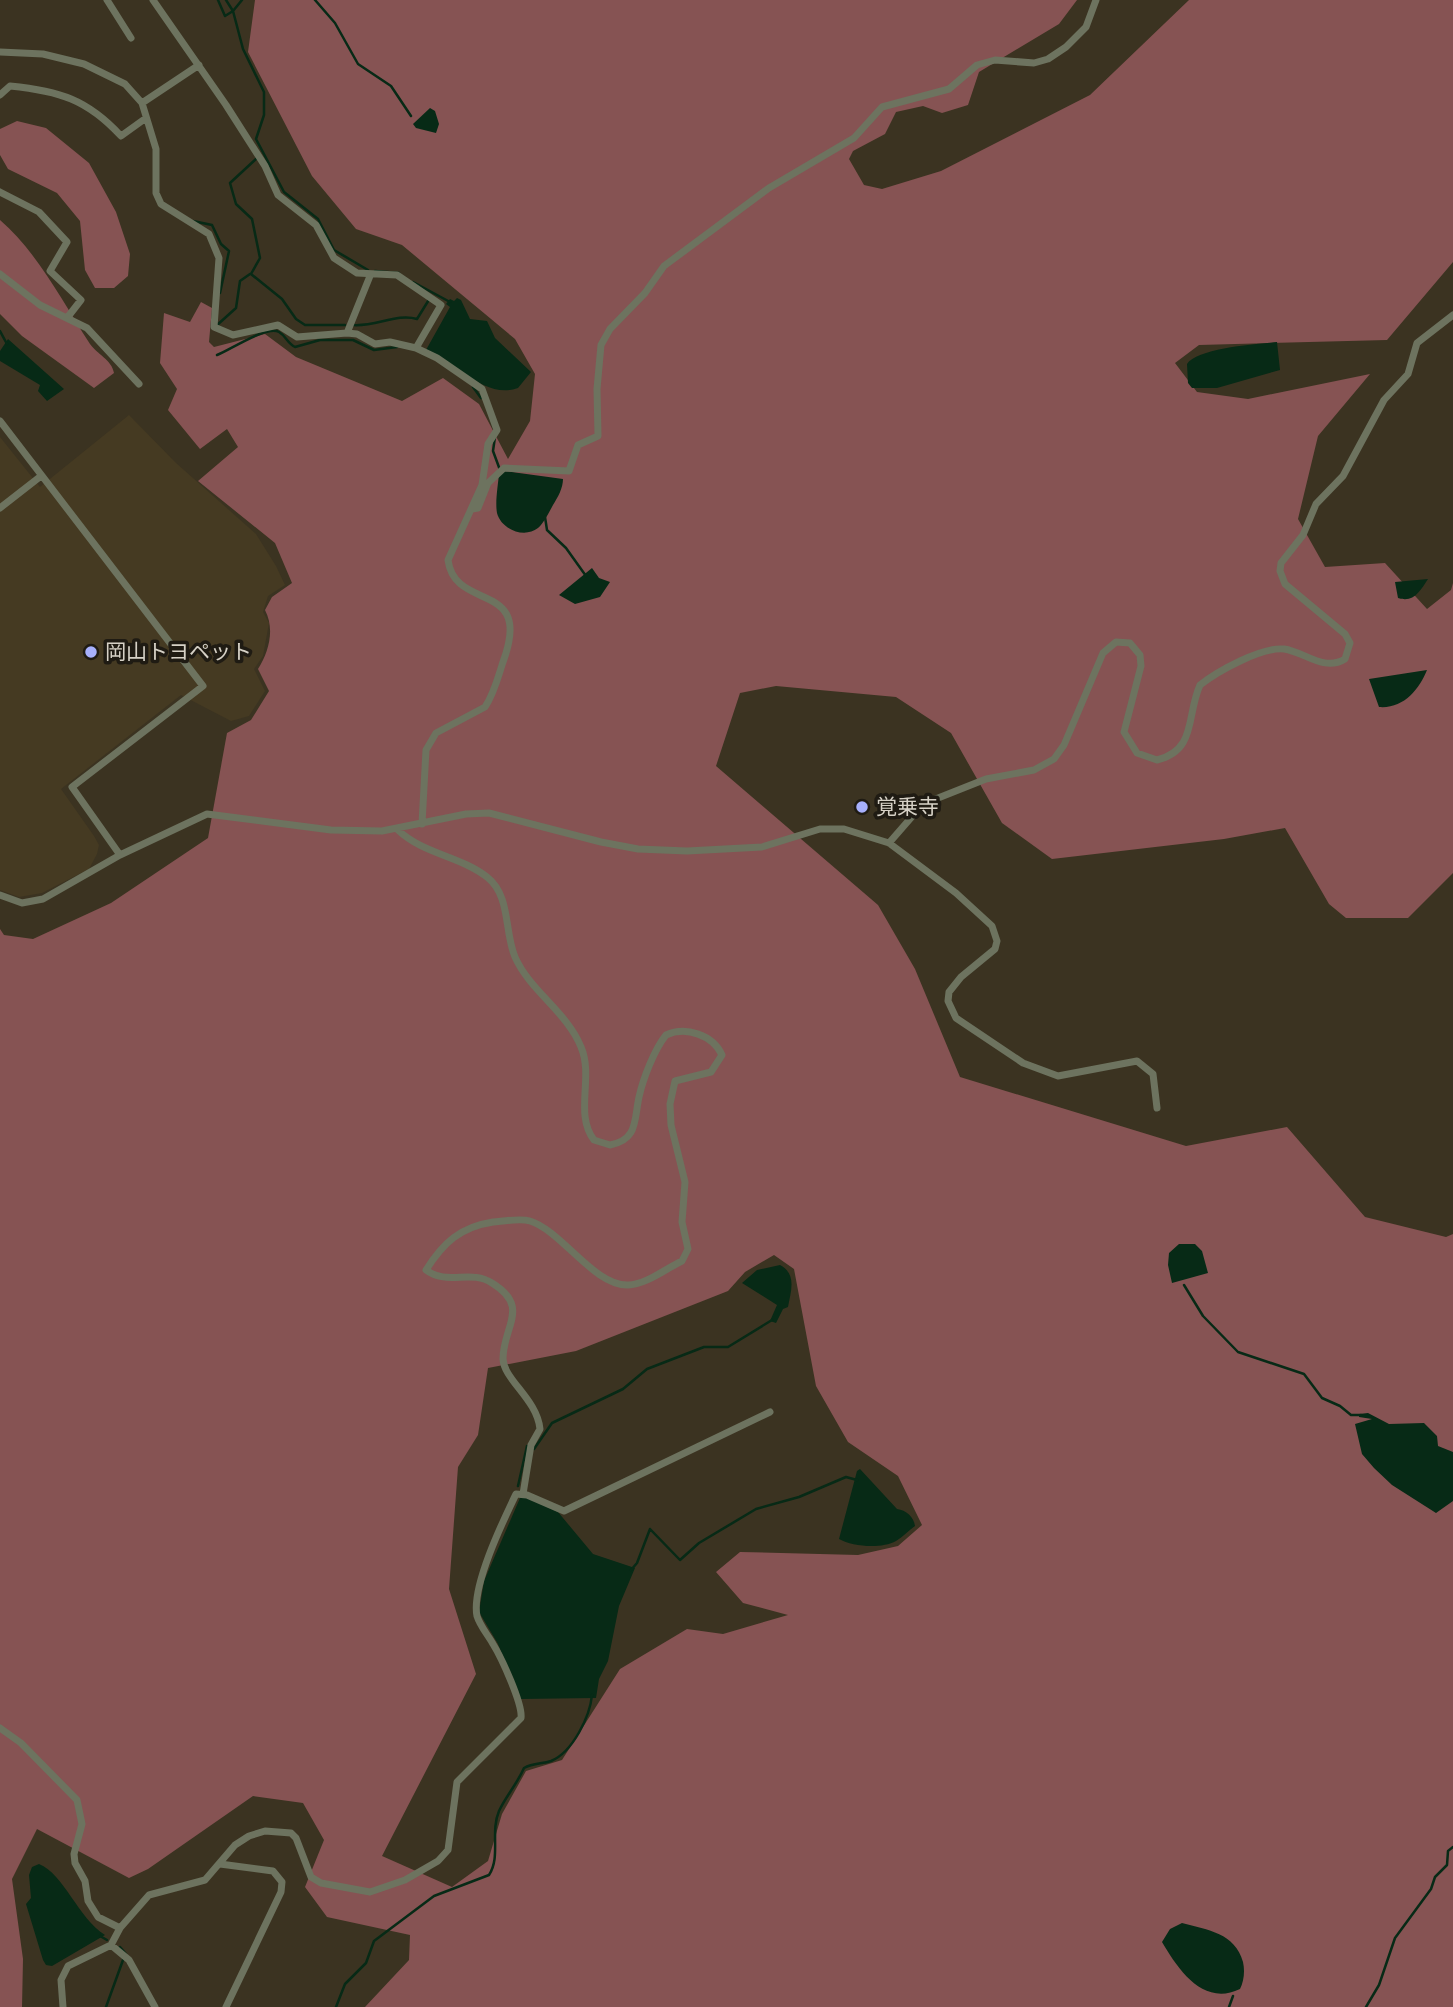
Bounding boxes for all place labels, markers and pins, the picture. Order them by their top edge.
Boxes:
place label: 岡山トヨペット [105,639,252,664]
marker: 岡山トヨペット [83,644,99,660]
place label: 覚乗寺 [876,794,939,819]
marker: 覚乗寺 [854,799,870,815]

